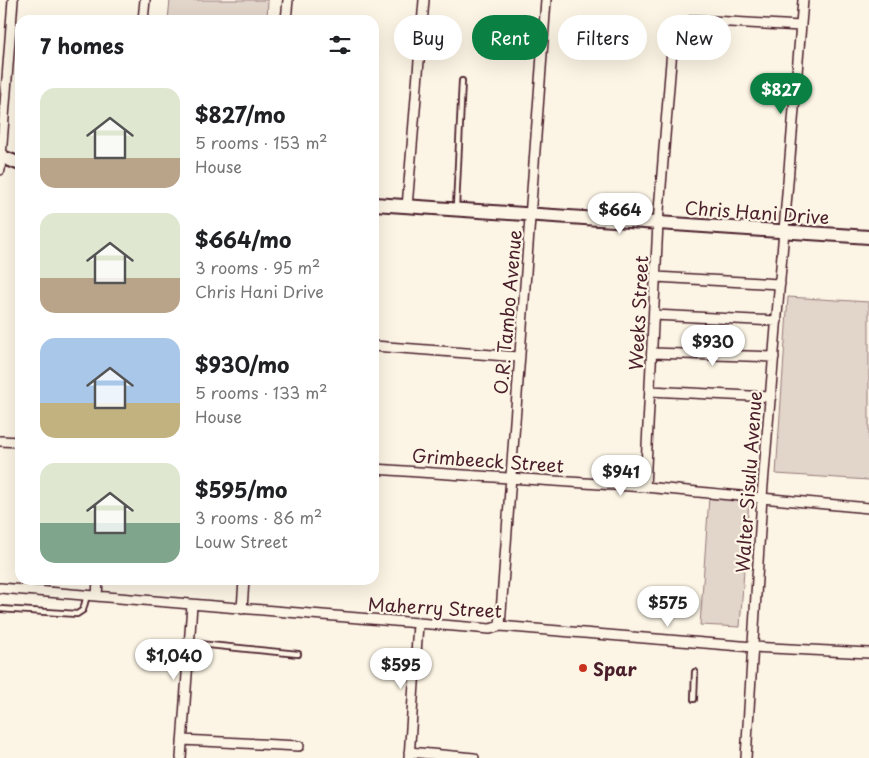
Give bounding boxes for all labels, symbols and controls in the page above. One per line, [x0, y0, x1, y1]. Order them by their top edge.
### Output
chip: Buy [394, 15, 462, 60]
chip: Rent [472, 15, 548, 60]
chip: Filters [558, 15, 647, 60]
chip: New [657, 15, 731, 60]
text: 7 homes [40, 29, 124, 61]
icon: filters [326, 31, 354, 59]
pin: $827 [751, 72, 811, 115]
text: $827 [761, 77, 801, 101]
text: $827/mo [195, 98, 285, 130]
icon: home [80, 108, 140, 168]
text: 5 rooms · 153 m² [195, 130, 328, 154]
text: House [195, 154, 242, 178]
pin: $664 [590, 192, 650, 235]
street label: Chris Hani Drive [684, 193, 830, 231]
text: $664 [599, 197, 641, 221]
text: $664/mo [195, 223, 291, 255]
street label: O.R. Tambo Avenue [486, 228, 528, 395]
icon: home [80, 233, 140, 293]
text: 3 rooms · 95 m² [195, 255, 320, 279]
street label: Weeks Street [622, 255, 654, 371]
text: Chris Hani Drive [195, 279, 324, 303]
pin: $930 [683, 324, 743, 367]
text: $930 [692, 329, 734, 353]
text: $930/mo [195, 348, 289, 380]
icon: home [80, 358, 140, 418]
text: 5 rooms · 133 m² [195, 380, 328, 404]
street label: Walter Sisulu Avenue [728, 390, 768, 574]
text: House [195, 404, 242, 428]
street label: Grimbeeck Street [411, 441, 565, 479]
pin: $941 [591, 454, 651, 497]
text: $941 [602, 459, 640, 483]
text: $595/mo [195, 473, 287, 505]
icon: home [80, 483, 140, 543]
text: 3 rooms · 86 m² [195, 505, 322, 529]
text: Louw Street [195, 529, 288, 553]
pin: $575 [638, 586, 698, 628]
street label: Maherry Street [367, 590, 503, 624]
text: $575 [648, 590, 688, 614]
pin: $1,040 [133, 638, 215, 681]
text: $1,040 [146, 643, 202, 667]
pin: $595 [371, 648, 431, 690]
text: $595 [381, 652, 421, 676]
place label: Spar [593, 655, 638, 682]
marker: Spar [577, 662, 589, 674]

